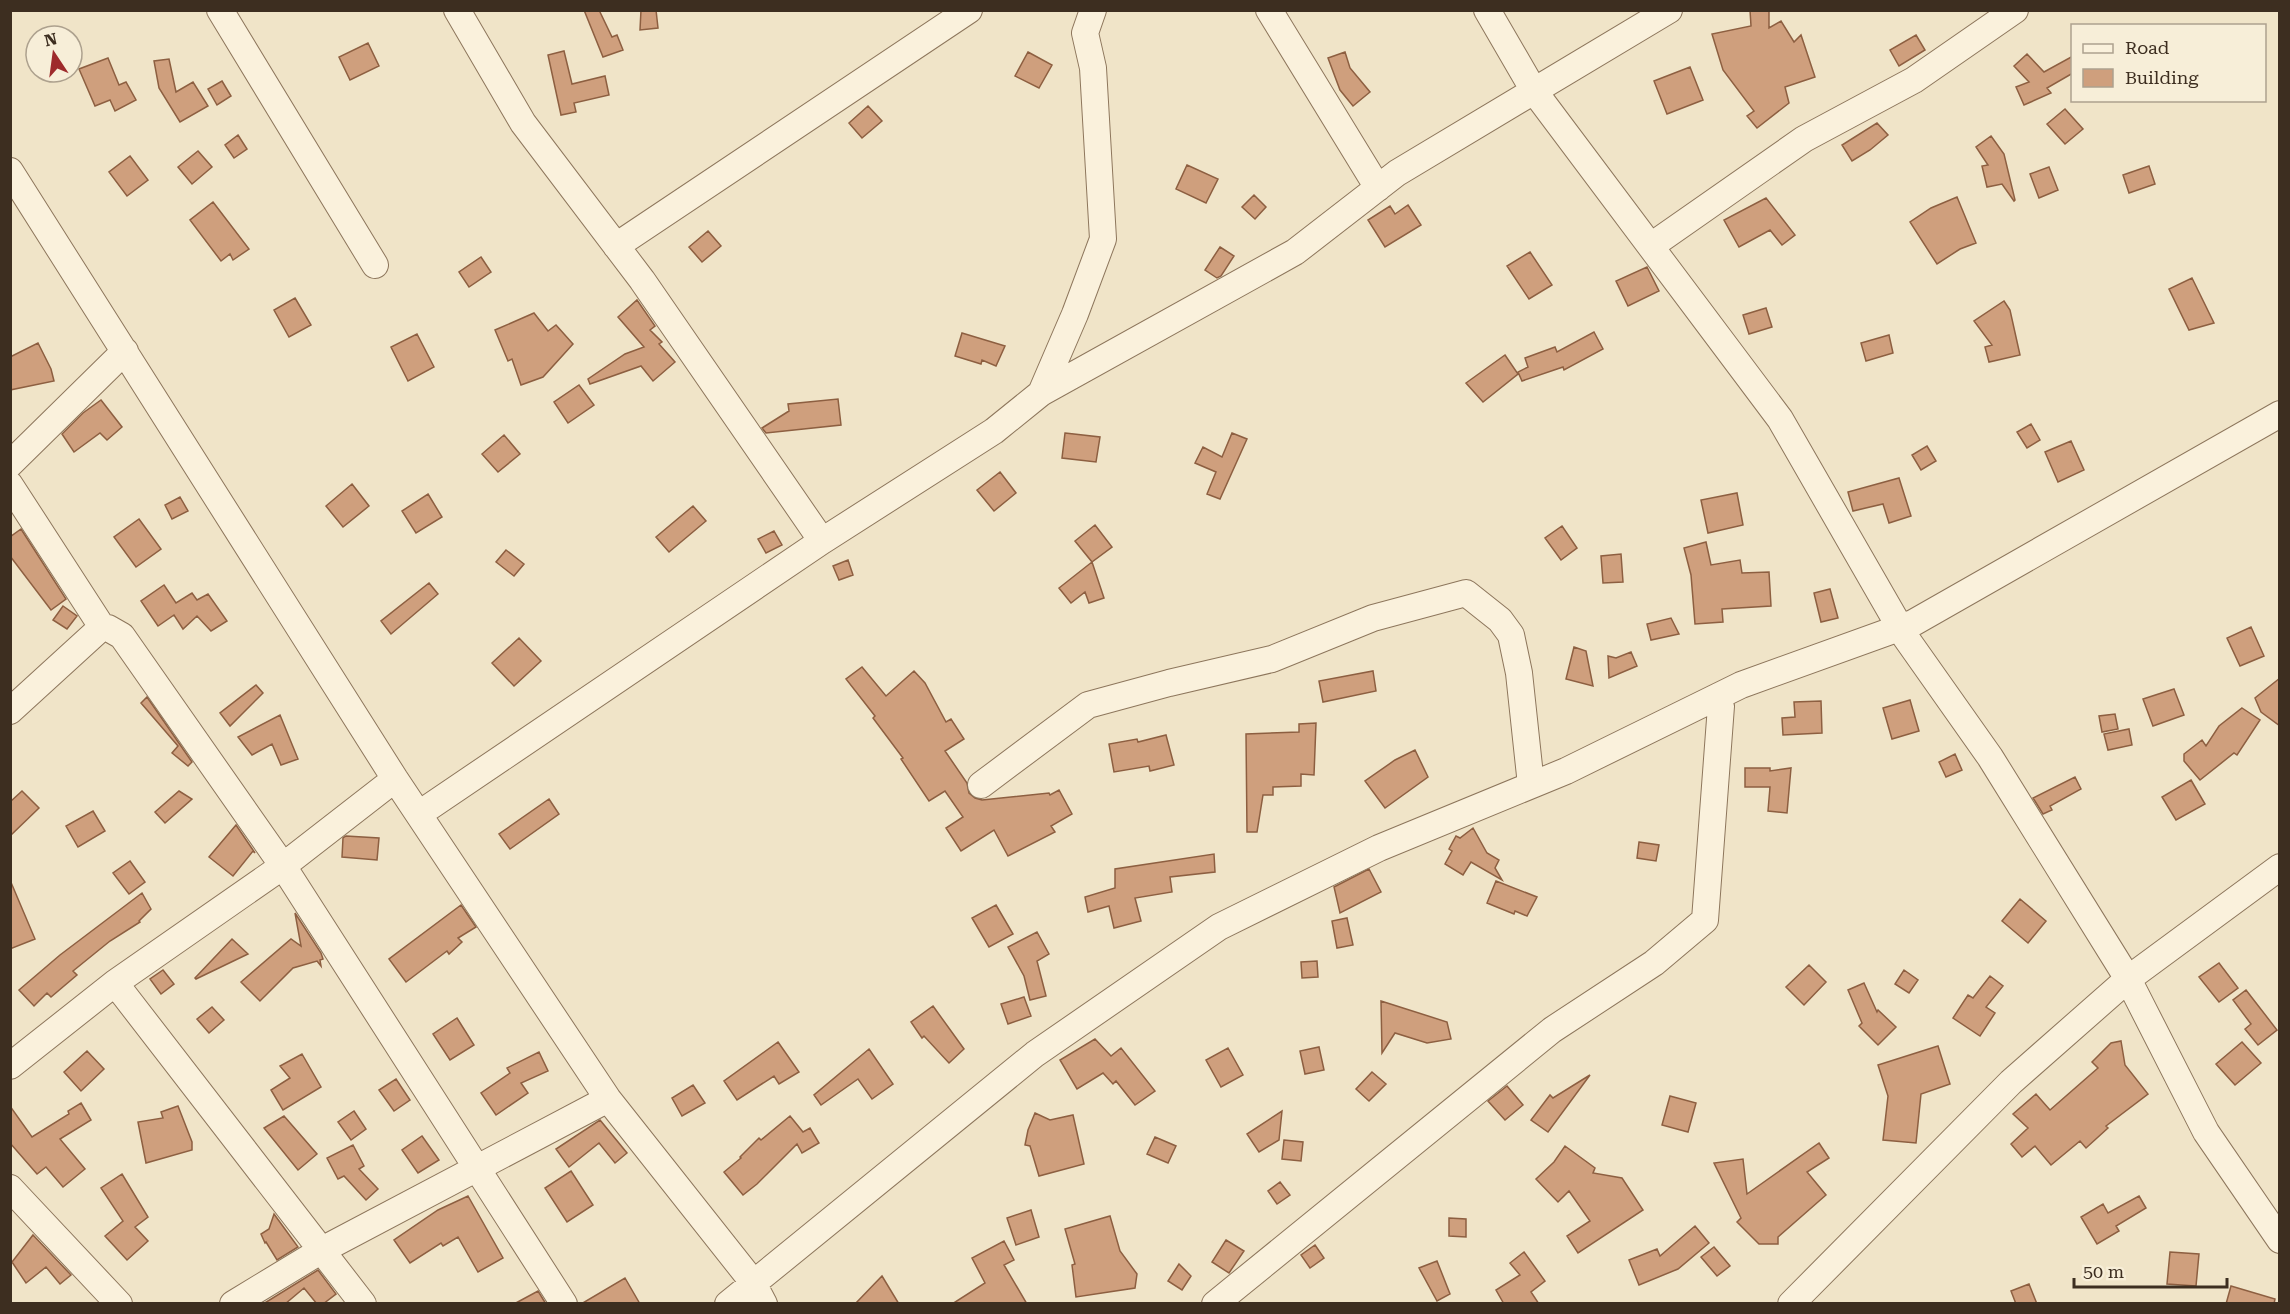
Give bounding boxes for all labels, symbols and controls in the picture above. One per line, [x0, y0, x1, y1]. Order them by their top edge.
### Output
north arrow [24, 24, 84, 84]
legend [2071, 24, 2266, 102]
text: N [43, 29, 59, 51]
text: Road [2125, 37, 2170, 58]
text: Building [2125, 67, 2199, 88]
scale bar [2074, 1251, 2227, 1289]
text: 50 m [2083, 1261, 2124, 1282]

